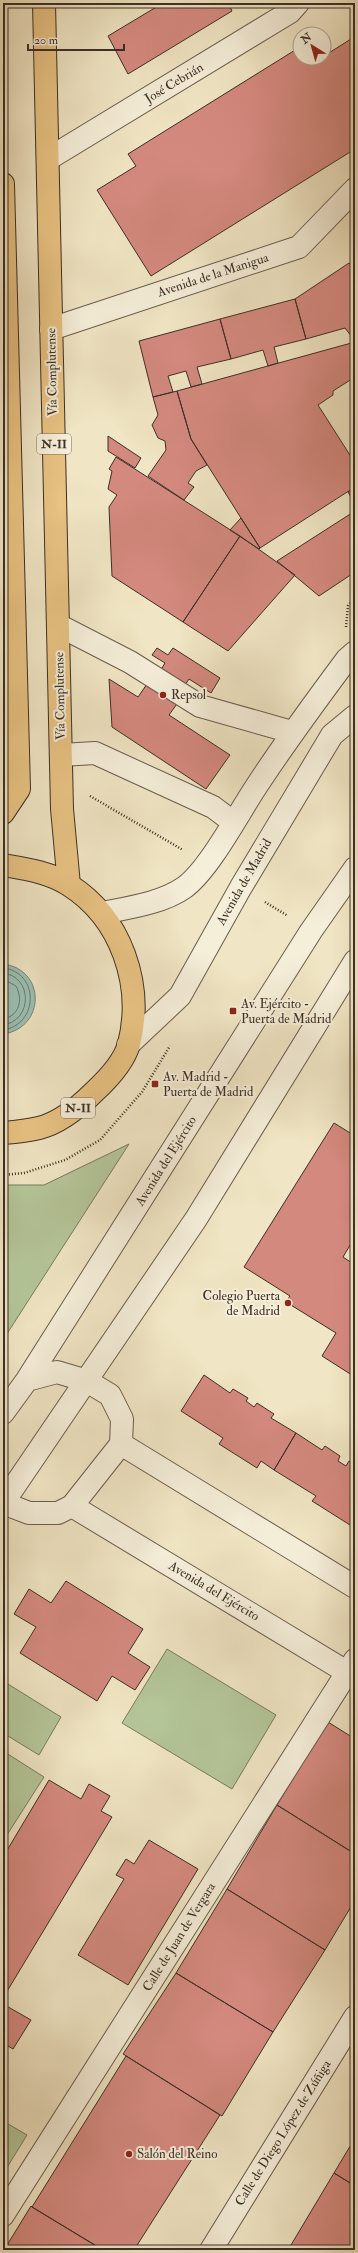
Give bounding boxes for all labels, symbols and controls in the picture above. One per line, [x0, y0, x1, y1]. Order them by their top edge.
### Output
scale bar [28, 26, 124, 52]
north arrow [292, 26, 332, 66]
text: N [298, 30, 315, 47]
text: 20 m [34, 33, 59, 48]
street label: José Cebrián [141, 59, 206, 107]
street label: Avenida de la Manigua [154, 249, 271, 301]
street label: Vía Complutense [43, 327, 62, 416]
road number: N-II [37, 434, 71, 454]
street label: Vía Complutense [51, 651, 70, 740]
place label: Repsol [171, 687, 207, 704]
marker: Repsol [158, 690, 168, 700]
street label: Avenida de Madrid [212, 836, 275, 929]
place label: Av. Ejército - Puerta de Madrid [240, 996, 332, 1027]
marker: Av. Ejército - Puerta de Madrid [228, 1006, 238, 1016]
place label: Av. Madrid - Puerta de Madrid [162, 1069, 254, 1100]
marker: Av. Madrid - Puerta de Madrid [150, 1079, 160, 1089]
road number: N-II [61, 1098, 95, 1118]
street label: Avenida del Ejército [131, 1113, 200, 1210]
place label: Colegio Puerta de Madrid [203, 1288, 281, 1319]
marker: Colegio Puerta de Madrid [283, 1298, 293, 1308]
street label: Avenida del Ejército [165, 1557, 262, 1624]
street label: Calle de Juan de Vergara [139, 1879, 219, 1994]
street label: Calle de Diego López de Zúñiga [232, 2057, 336, 2209]
place label: Salón del Reino [137, 2146, 217, 2162]
marker: Salón del Reino [124, 2149, 134, 2159]

